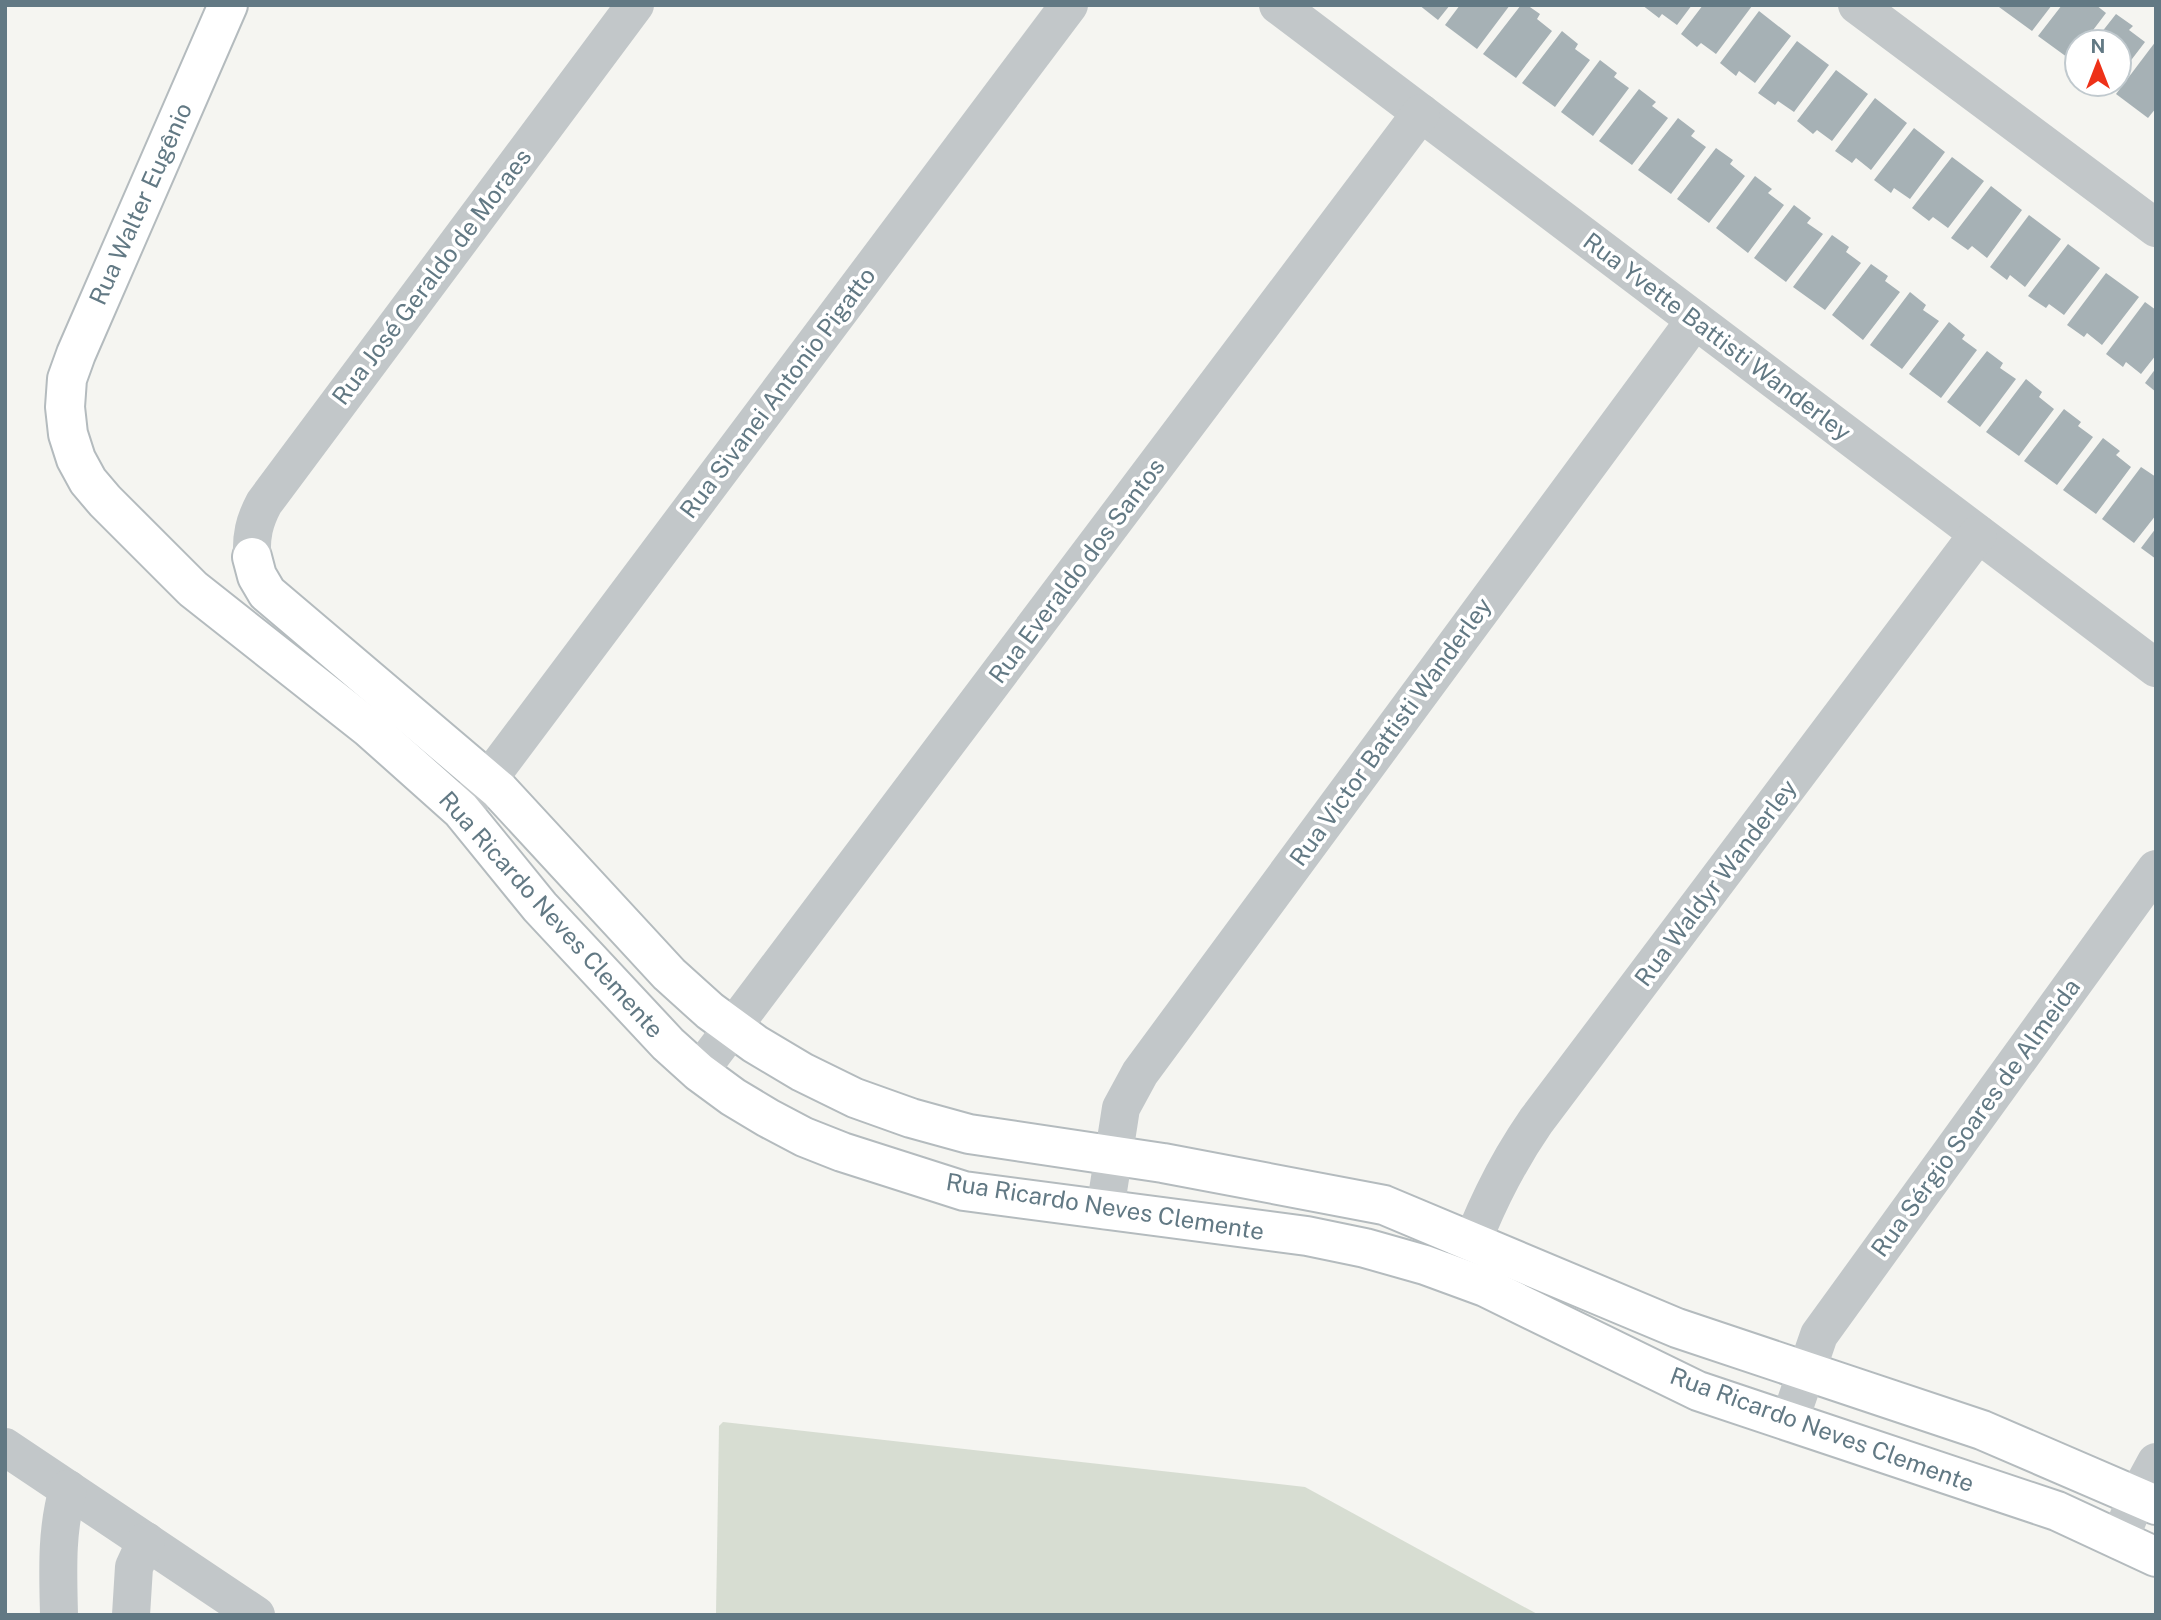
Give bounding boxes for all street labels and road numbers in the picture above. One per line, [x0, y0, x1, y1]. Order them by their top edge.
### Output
street label: Rua Walter Eugênio [83, 98, 197, 309]
street label: Rua José Geraldo de Moraes [326, 143, 536, 410]
street label: Rua Yvette Battisti Wanderley [1578, 226, 1857, 446]
street label: Rua Sivanei Antonio Pigatto [674, 262, 881, 523]
street label: Rua Everaldo dos Santos [983, 452, 1170, 688]
street label: Rua Victor Battisti Wanderley [1283, 592, 1497, 871]
street label: Rua Waldyr Wanderley [1628, 773, 1802, 991]
street label: Rua Ricardo Neves Clemente [434, 785, 670, 1043]
street label: Rua Sérgio Soares de Almeida [1865, 973, 2085, 1262]
street label: Rua Ricardo Neves Clemente [944, 1167, 1266, 1245]
street label: Rua Ricardo Neves Clemente [1666, 1361, 1978, 1497]

